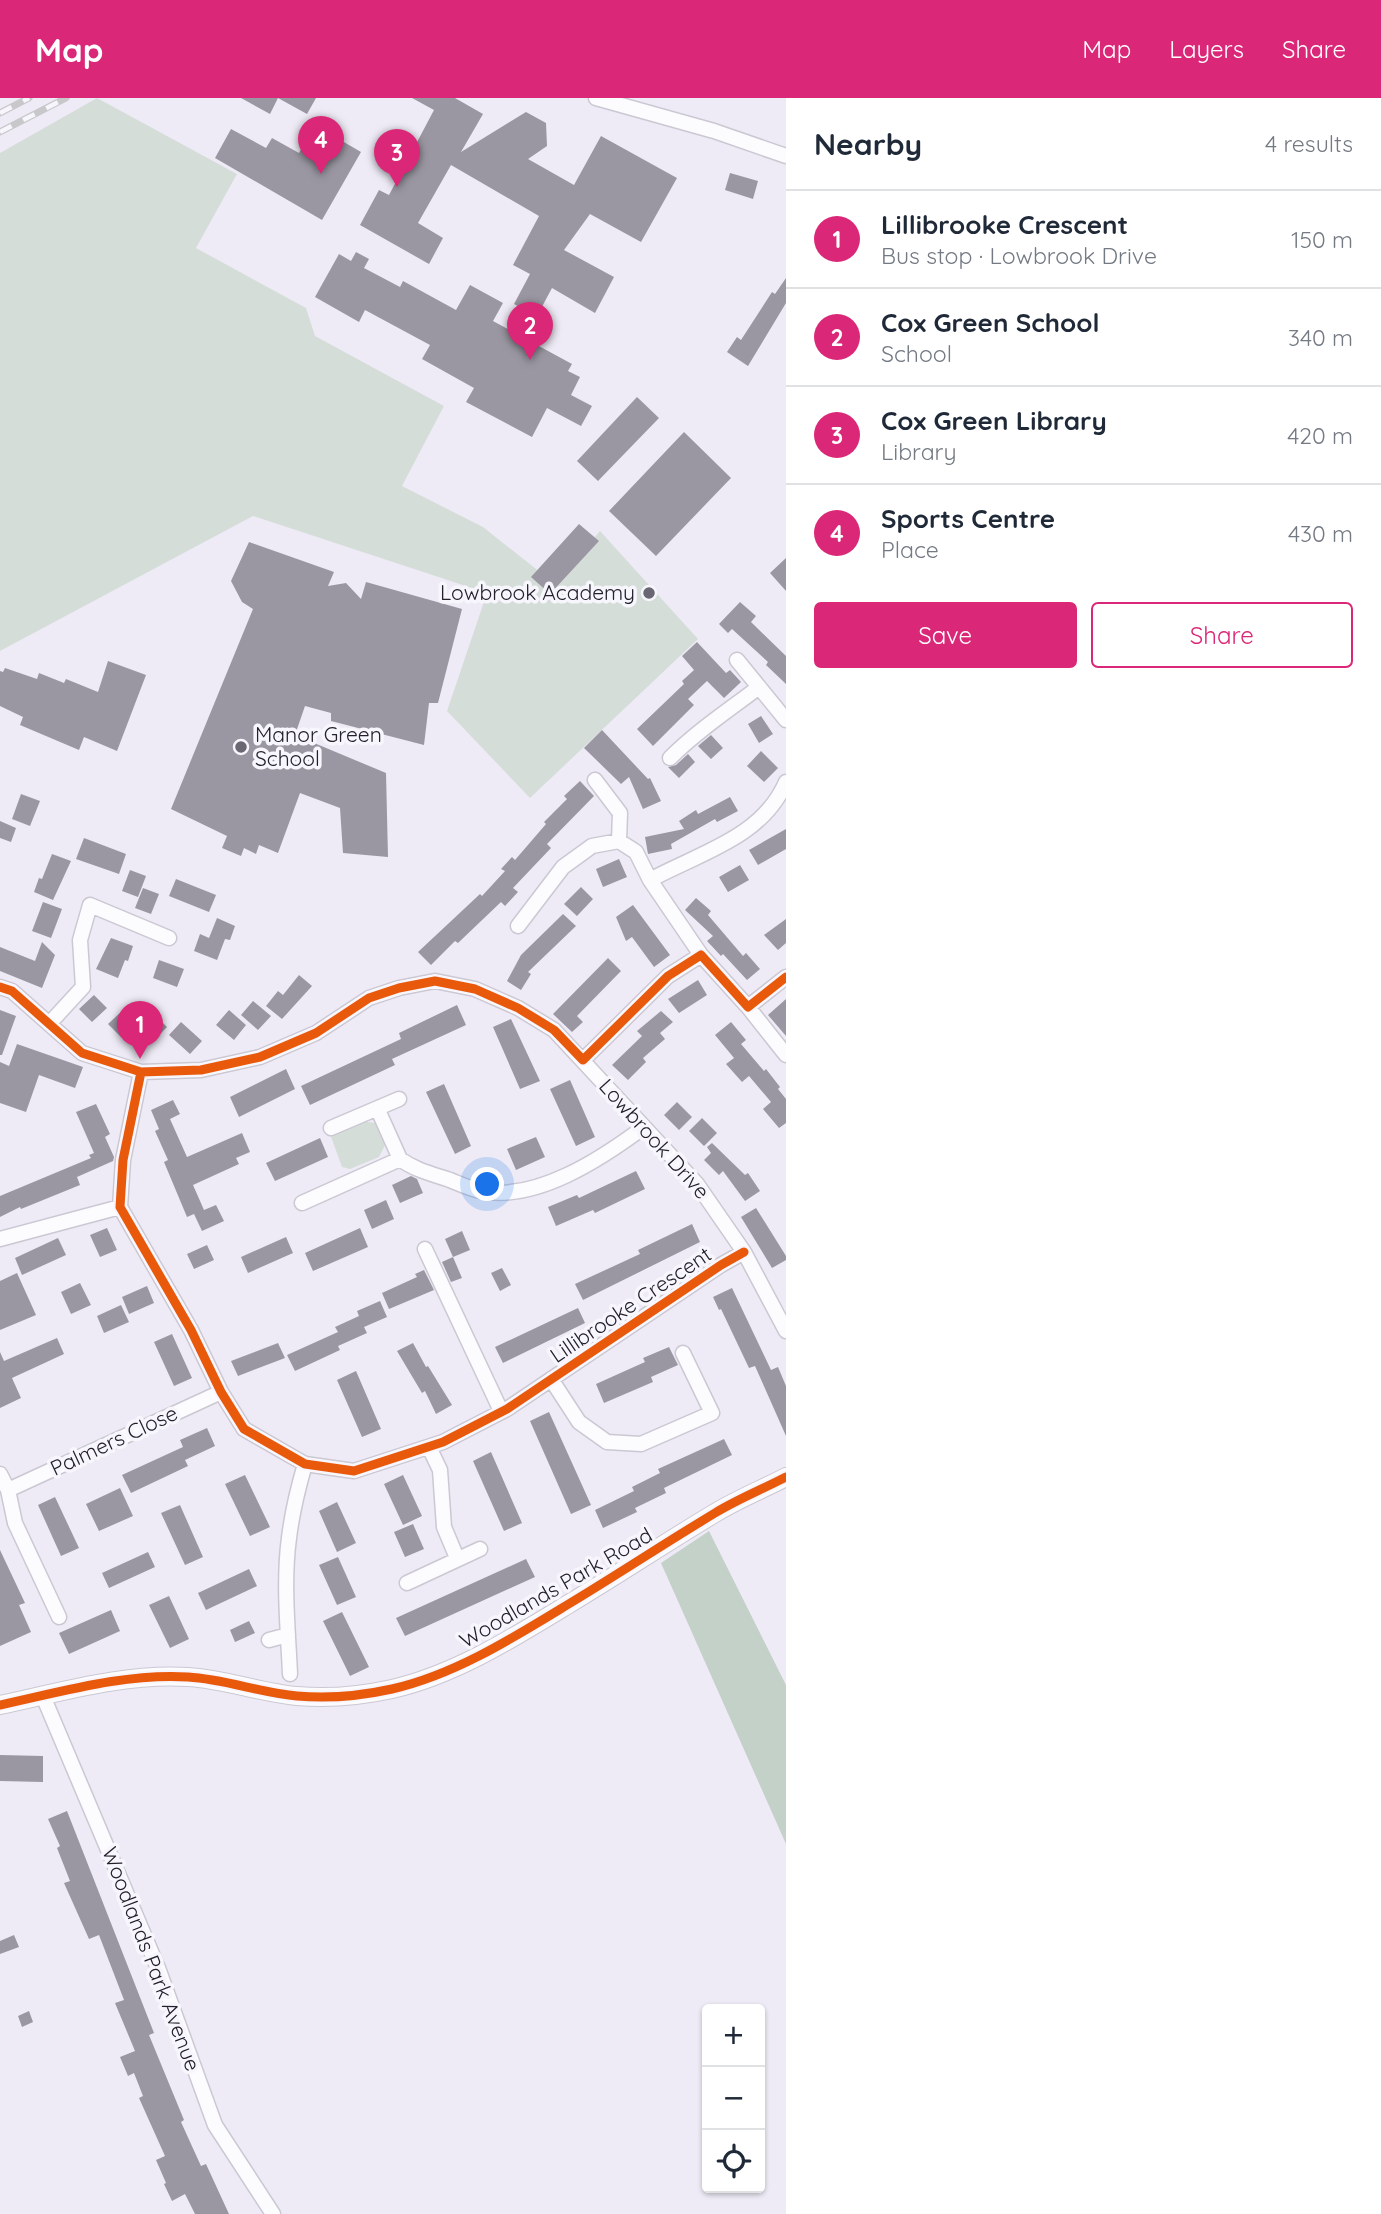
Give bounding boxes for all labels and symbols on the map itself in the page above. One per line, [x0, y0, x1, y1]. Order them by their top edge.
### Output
pin: 4 [298, 116, 344, 174]
pin: 3 [374, 129, 420, 187]
pin: 2 [507, 302, 553, 360]
place label: Lowbrook Academy [440, 579, 635, 605]
marker: Lowbrook Academy [641, 585, 657, 601]
place label: Manor Green School [255, 721, 382, 771]
marker: Manor Green School [233, 739, 249, 755]
pin: 1 [117, 1001, 163, 1059]
street label: Lowbrook Drive [594, 1073, 716, 1204]
your location [470, 1167, 504, 1201]
street label: Lillibrooke Crescent [545, 1241, 716, 1368]
street label: Palmers Close [46, 1399, 181, 1481]
street label: Woodlands Park Road [454, 1521, 657, 1653]
street label: Woodlands Park Avenue [97, 1843, 207, 2074]

